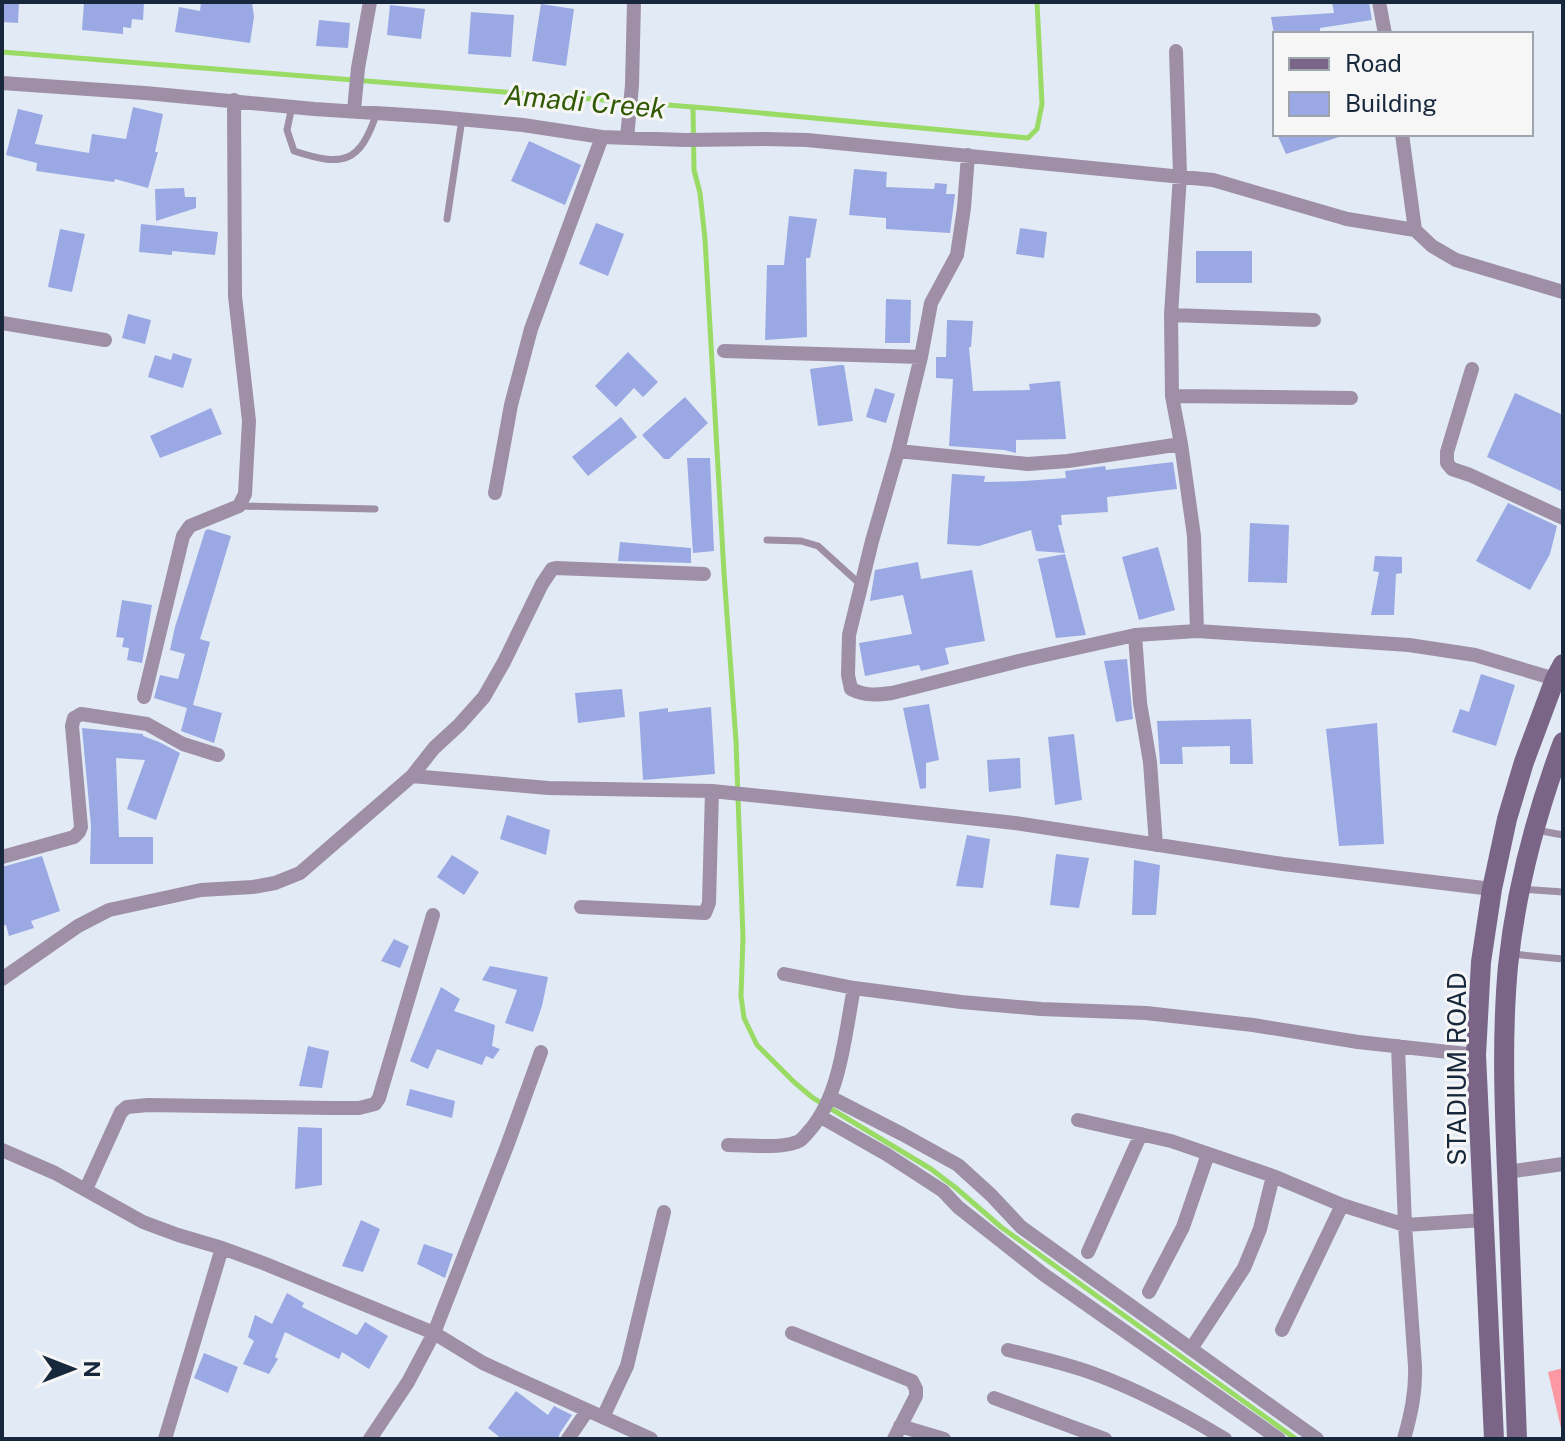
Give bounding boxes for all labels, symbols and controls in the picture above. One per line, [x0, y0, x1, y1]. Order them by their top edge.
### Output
legend [1273, 32, 1533, 136]
text: Road [1345, 49, 1402, 77]
water label: Amadi Creek [503, 78, 667, 124]
text: Building [1345, 89, 1437, 117]
street label: STADIUM ROAD [1441, 972, 1472, 1166]
north arrow [32, 1329, 112, 1409]
text: N [79, 1360, 105, 1378]

